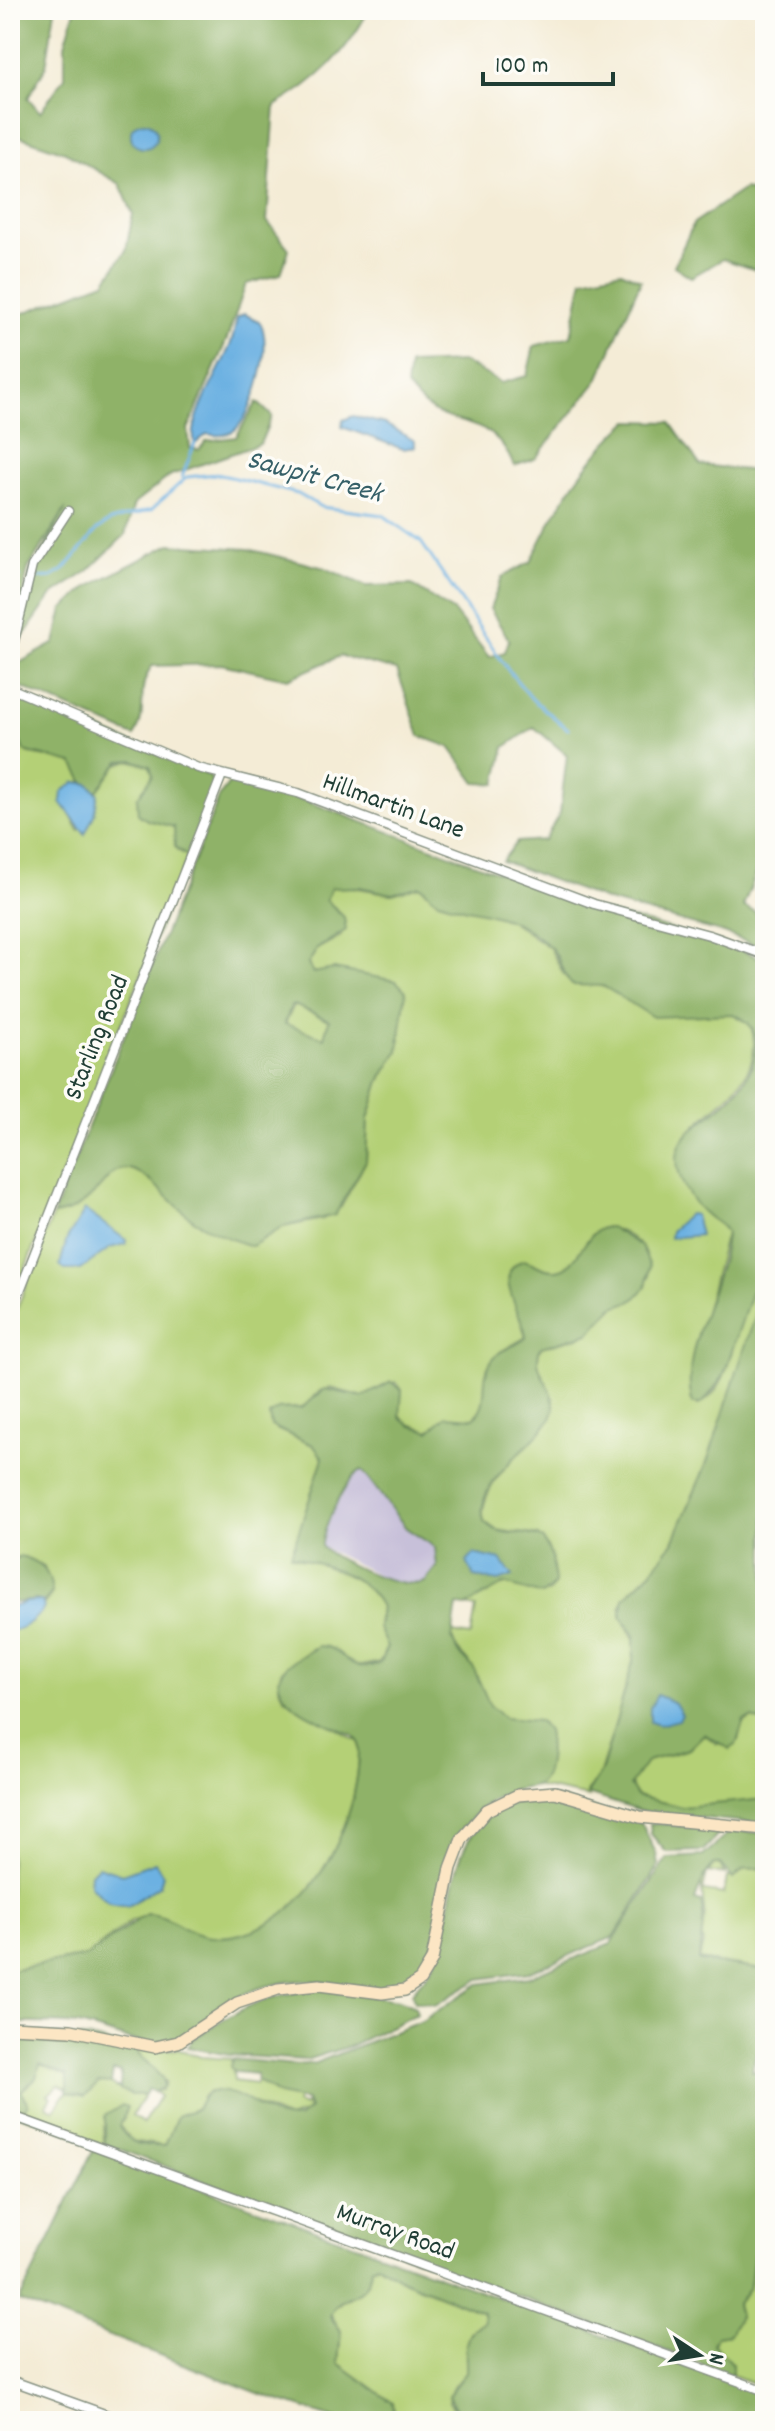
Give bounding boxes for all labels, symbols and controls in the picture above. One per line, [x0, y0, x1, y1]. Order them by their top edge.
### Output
scale bar [483, 36, 613, 86]
text: 100 m [495, 50, 548, 84]
water label: Sawpit Creek [242, 442, 389, 517]
street label: Hillmartin Lane [317, 764, 469, 850]
street label: Starling Road [56, 970, 140, 1106]
street label: Murray Road [331, 2195, 459, 2271]
north arrow [659, 2315, 739, 2395]
text: N [699, 2350, 731, 2367]

